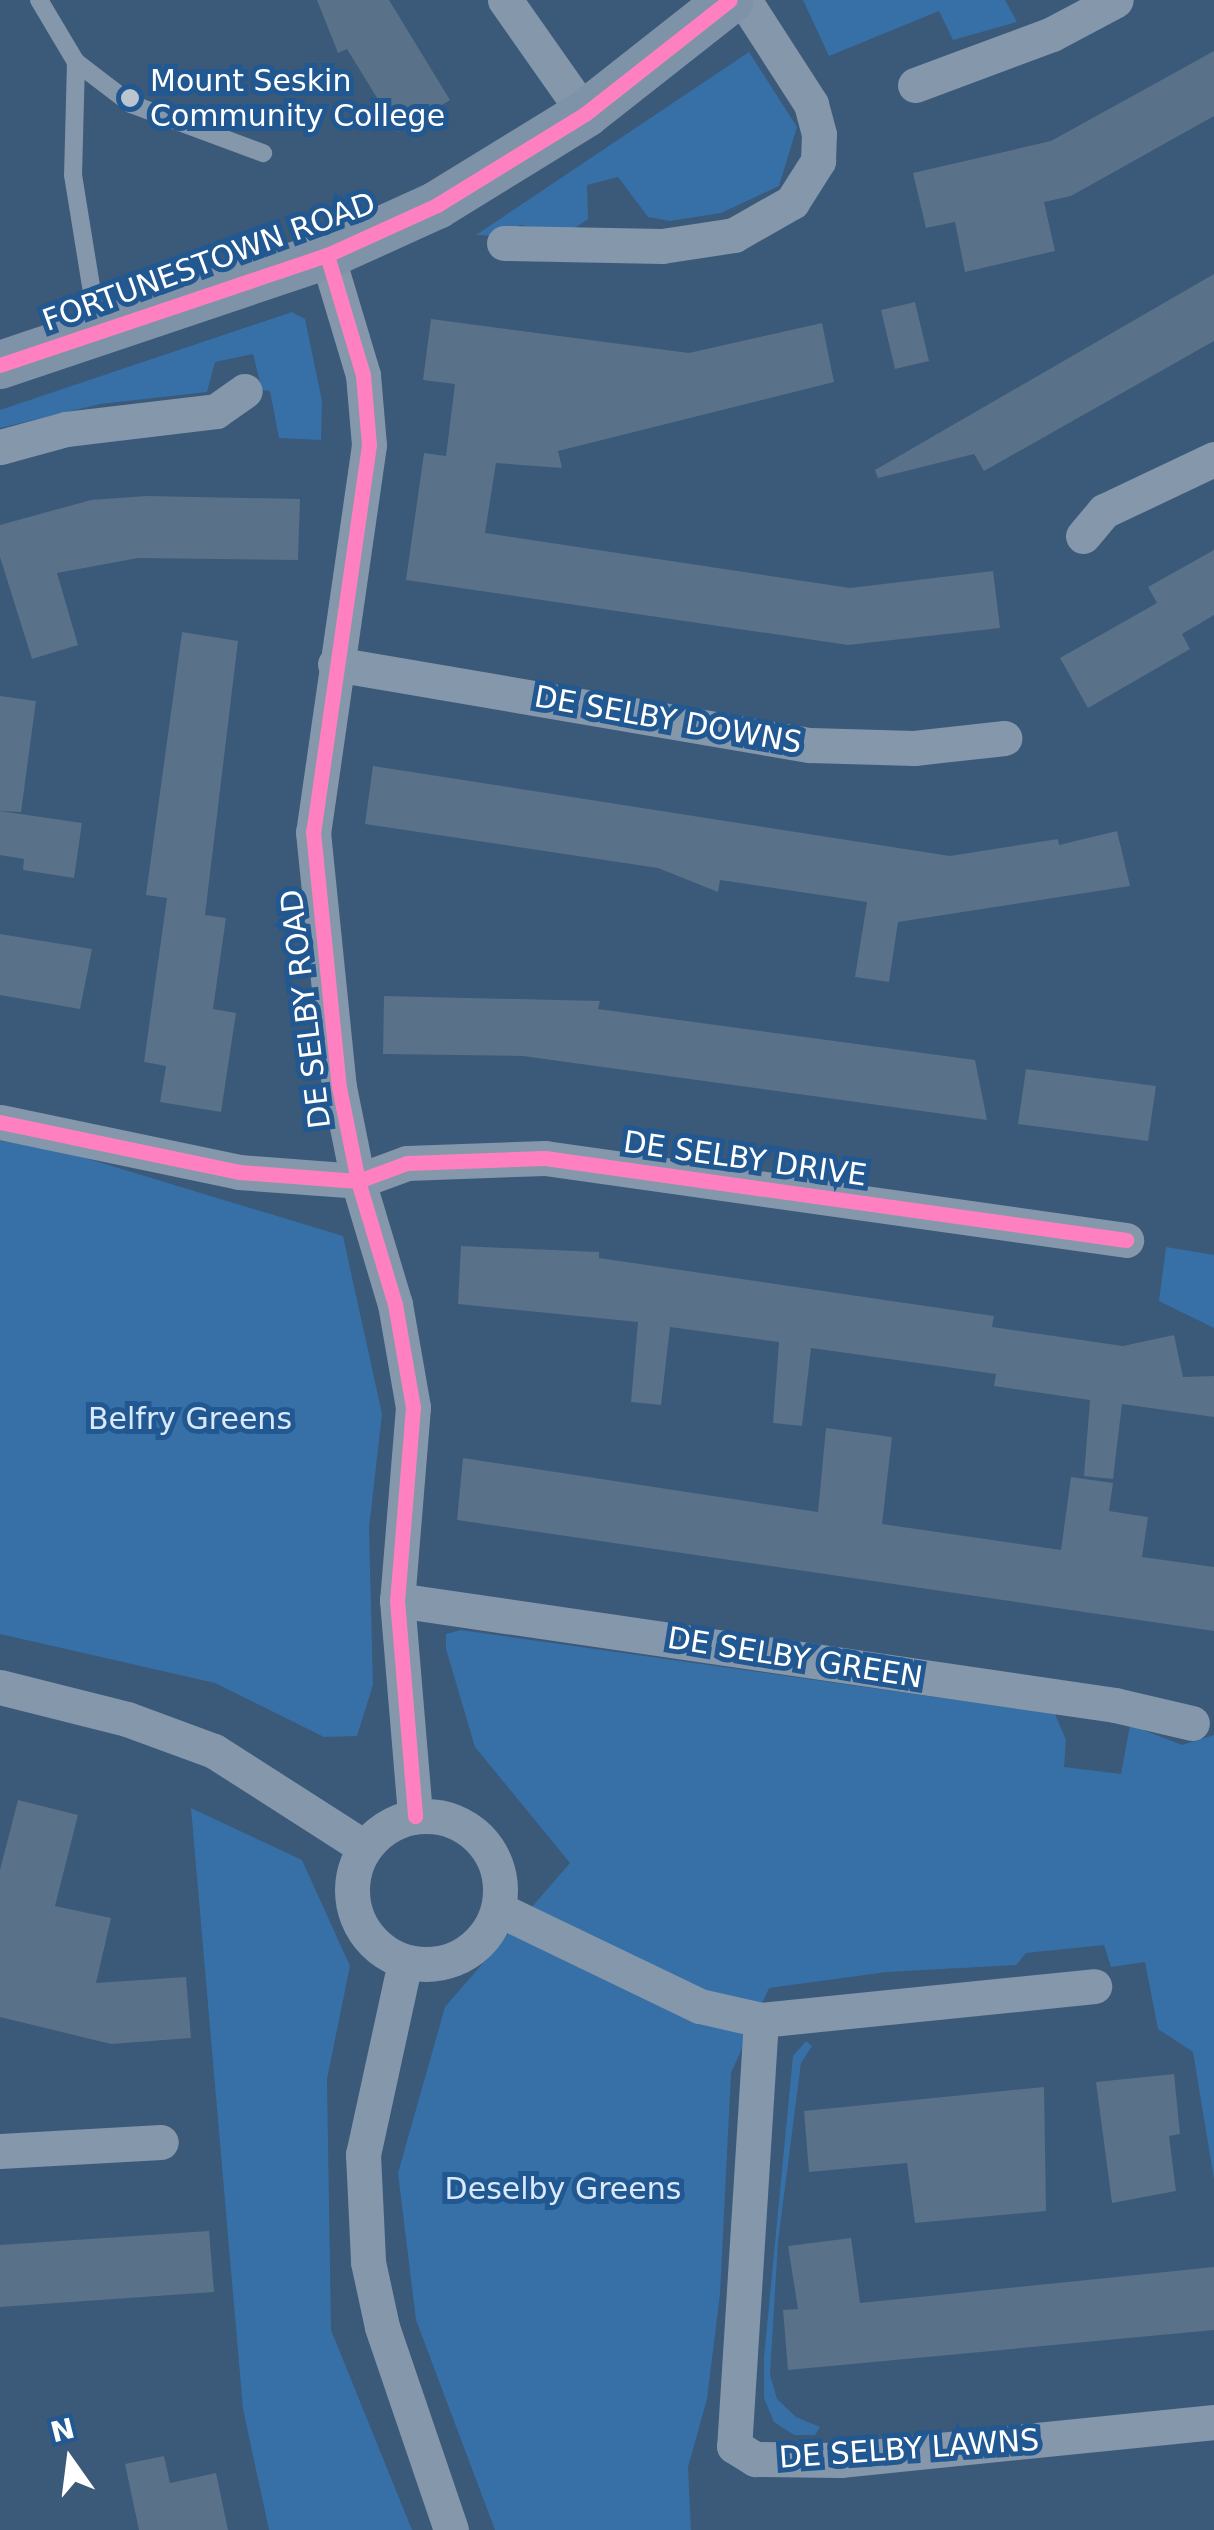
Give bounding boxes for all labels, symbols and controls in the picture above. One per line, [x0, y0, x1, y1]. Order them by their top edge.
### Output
place label: Mount Seskin Community College [150, 63, 445, 134]
marker: Mount Seskin Community College [119, 87, 141, 109]
street label: FORTUNESTOWN ROAD [38, 185, 380, 339]
street label: DE SELBY DOWNS [531, 679, 805, 761]
street label: DE SELBY ROAD [273, 887, 339, 1131]
street label: DE SELBY DRIVE [621, 1124, 869, 1194]
park label: Belfry Greens [88, 1401, 292, 1437]
street label: DE SELBY GREEN [665, 1620, 925, 1696]
park label: Deselby Greens [445, 2171, 681, 2207]
north arrow [20, 2410, 120, 2510]
text: N [47, 2412, 78, 2449]
street label: DE SELBY LAWNS [778, 2422, 1040, 2476]

